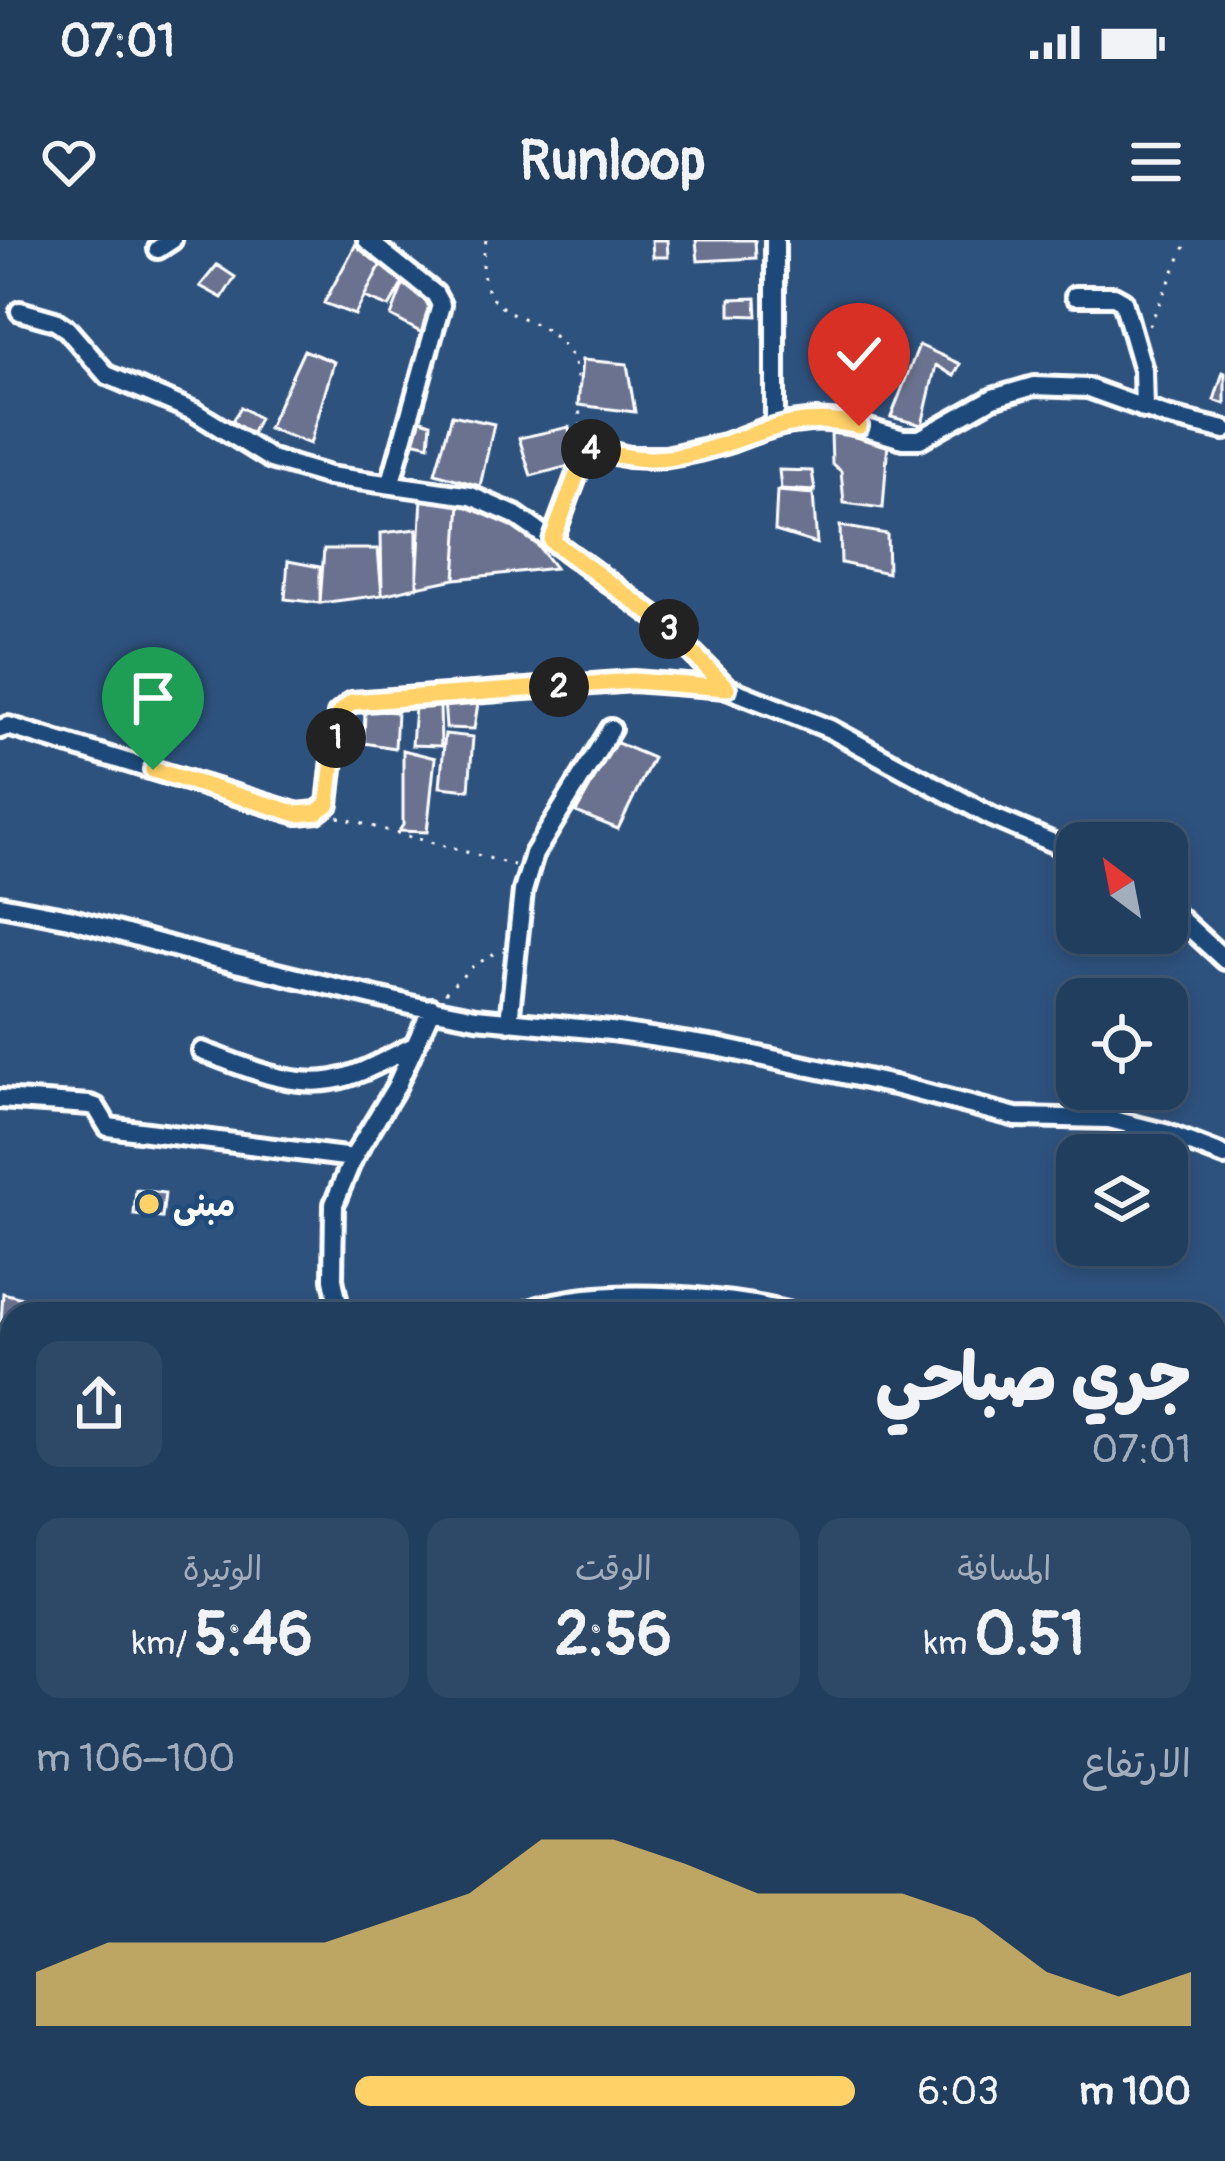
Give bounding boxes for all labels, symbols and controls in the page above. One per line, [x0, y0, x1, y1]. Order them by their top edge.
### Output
text: 07:01 [60, 14, 175, 70]
text: Runloop [520, 128, 705, 196]
icon: heart [36, 129, 102, 195]
icon: menu [1123, 129, 1189, 195]
pin [808, 303, 910, 426]
icon: check [826, 321, 892, 387]
pin: 4 [561, 419, 621, 479]
text: 4 [581, 428, 601, 469]
pin: 3 [639, 599, 699, 659]
text: 3 [660, 608, 678, 649]
pin [102, 647, 204, 770]
pin: 2 [529, 657, 589, 717]
icon: arrive [120, 665, 186, 731]
text: 2 [550, 666, 568, 707]
pin: 1 [306, 708, 366, 768]
text: 1 [330, 717, 342, 758]
north arrow [1056, 822, 1188, 954]
map controls [1056, 822, 1188, 1266]
button: locate [1056, 978, 1188, 1110]
button: layers [1056, 1134, 1188, 1266]
place label: مبنى [173, 1185, 235, 1226]
marker: مبنى [136, 1191, 162, 1217]
text: جري صباحي [876, 1338, 1191, 1421]
button: share [36, 1341, 162, 1467]
text: 07:01 [1091, 1425, 1191, 1474]
text: الوتيرة [183, 1549, 262, 1590]
text: الوقت [575, 1549, 652, 1590]
text: المسافة [958, 1549, 1051, 1590]
text: 5:46 [194, 1598, 313, 1673]
text: 2:56 [555, 1598, 672, 1673]
text: 0.51 [975, 1598, 1085, 1673]
text: /km [132, 1623, 194, 1664]
text: km [924, 1623, 975, 1664]
text: 100–106 m [36, 1734, 235, 1783]
text: الارتفاع [1082, 1740, 1191, 1789]
text: 6:03 [917, 2067, 999, 2116]
text: 100 m [1079, 2067, 1191, 2116]

